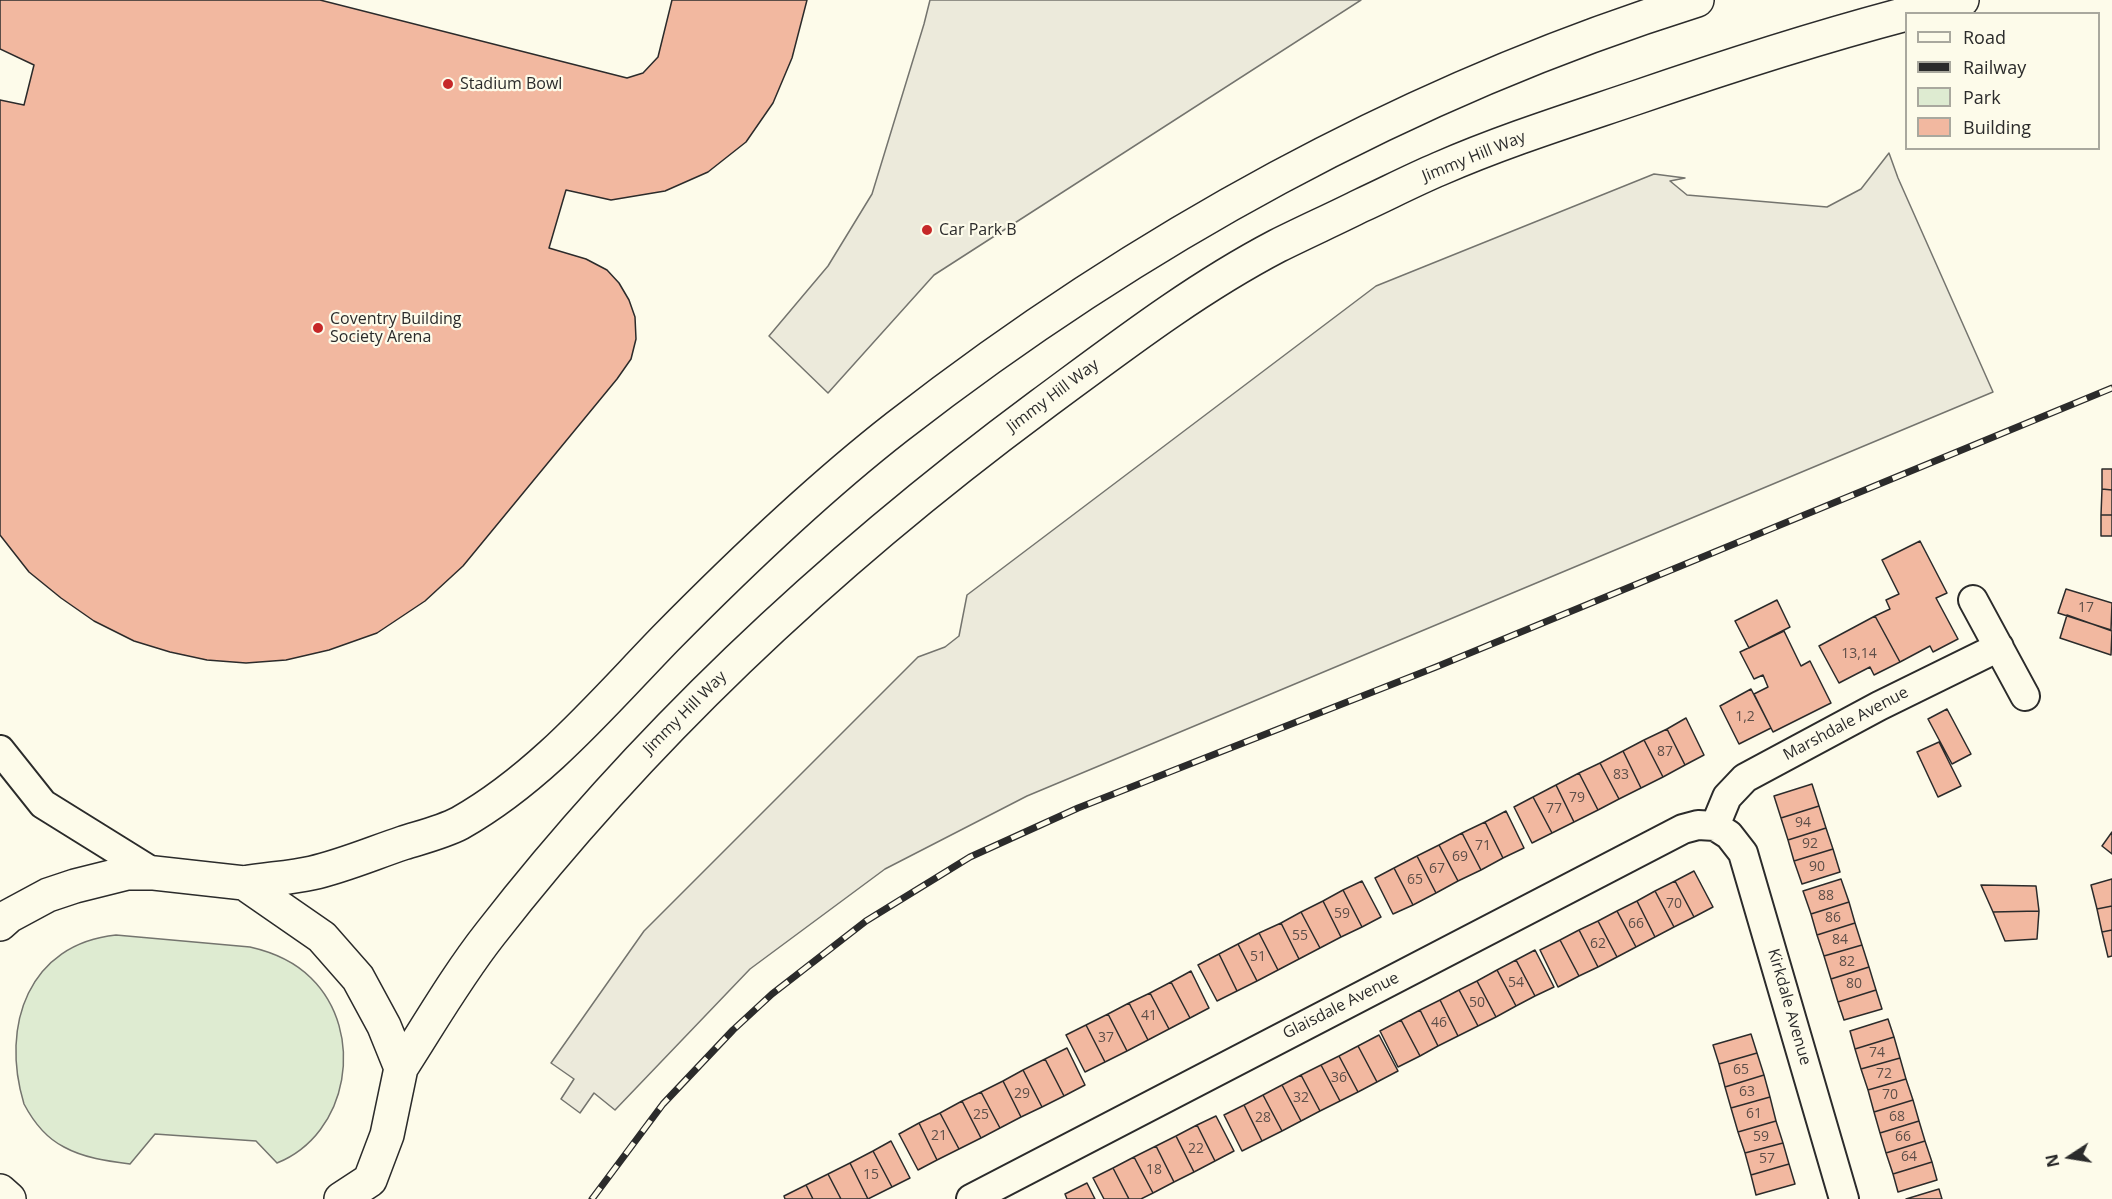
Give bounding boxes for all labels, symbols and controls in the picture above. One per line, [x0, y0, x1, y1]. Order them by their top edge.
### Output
legend [1905, 12, 2100, 150]
text: Road [1963, 25, 2006, 49]
text: Railway [1963, 55, 2026, 79]
place label: Stadium Bowl [460, 74, 562, 94]
marker: Stadium Bowl [441, 77, 455, 91]
text: Park [1963, 85, 2001, 109]
text: Building [1963, 115, 2031, 139]
street label: Jimmy Hill Way [1419, 128, 1529, 186]
place label: Car Park B [939, 220, 1017, 240]
marker: Car Park B [920, 223, 934, 237]
place label: Coventry Building Society Arena [330, 309, 461, 347]
marker: Coventry Building Society Arena [311, 321, 325, 335]
street label: Jimmy Hill Way [1003, 355, 1103, 437]
house number: 17 [2078, 600, 2094, 616]
house number: 13,14 [1841, 646, 1877, 662]
street label: Jimmy Hill Way [639, 667, 731, 759]
street label: Marshdale Avenue [1780, 683, 1912, 765]
house number: 1,2 [1735, 709, 1755, 725]
house number: 87 [1657, 744, 1673, 760]
house number: 83 [1613, 767, 1629, 783]
house number: 79 [1569, 790, 1585, 806]
house number: 77 [1546, 801, 1562, 817]
house number: 94 [1795, 815, 1811, 831]
house number: 92 [1802, 836, 1818, 852]
house number: 71 [1475, 838, 1491, 854]
house number: 69 [1452, 849, 1468, 865]
house number: 90 [1809, 859, 1825, 875]
house number: 67 [1429, 861, 1445, 877]
house number: 65 [1407, 872, 1423, 888]
house number: 88 [1818, 888, 1834, 904]
house number: 70 [1666, 896, 1682, 912]
house number: 59 [1334, 906, 1350, 922]
house number: 86 [1825, 910, 1841, 926]
house number: 66 [1628, 916, 1644, 932]
house number: 55 [1292, 928, 1308, 944]
house number: 84 [1832, 932, 1848, 948]
house number: 62 [1590, 936, 1606, 952]
street label: Kirkdale Avenue [1763, 947, 1815, 1067]
house number: 51 [1250, 949, 1266, 965]
house number: 82 [1839, 954, 1855, 970]
street label: Glaisdale Avenue [1280, 968, 1402, 1044]
house number: 54 [1508, 975, 1524, 991]
house number: 80 [1846, 976, 1862, 992]
house number: 50 [1469, 995, 1485, 1011]
house number: 41 [1141, 1008, 1157, 1024]
house number: 46 [1431, 1015, 1447, 1031]
house number: 37 [1098, 1030, 1114, 1046]
house number: 74 [1869, 1045, 1885, 1061]
house number: 65 [1733, 1062, 1749, 1078]
house number: 72 [1876, 1066, 1892, 1082]
house number: 36 [1331, 1070, 1347, 1086]
house number: 63 [1739, 1084, 1755, 1100]
house number: 29 [1014, 1086, 1030, 1102]
house number: 70 [1882, 1087, 1898, 1103]
house number: 32 [1293, 1090, 1309, 1106]
house number: 61 [1746, 1106, 1762, 1122]
house number: 25 [973, 1107, 989, 1123]
house number: 68 [1889, 1109, 1905, 1125]
house number: 28 [1255, 1110, 1271, 1126]
north arrow [2040, 1127, 2100, 1187]
house number: 21 [931, 1128, 947, 1144]
house number: 59 [1753, 1129, 1769, 1145]
house number: 66 [1895, 1129, 1911, 1145]
house number: 22 [1188, 1141, 1204, 1157]
house number: 64 [1901, 1149, 1917, 1165]
house number: 57 [1759, 1151, 1775, 1167]
text: N [2040, 1152, 2065, 1169]
house number: 18 [1146, 1162, 1162, 1178]
house number: 15 [863, 1167, 879, 1183]

